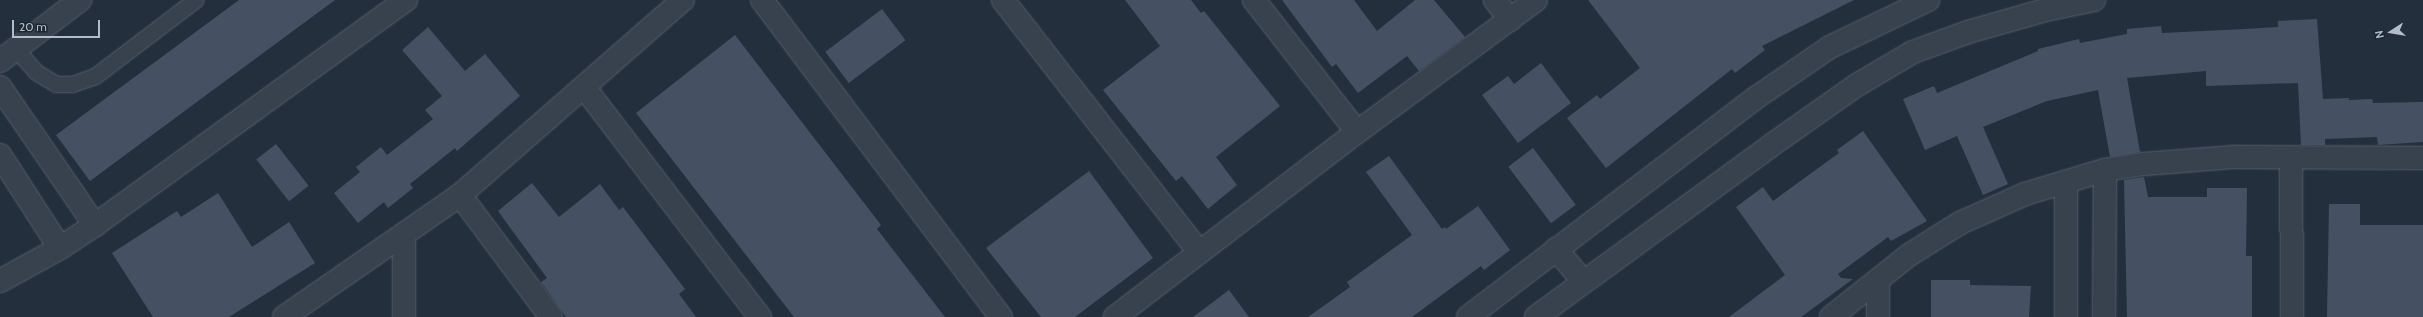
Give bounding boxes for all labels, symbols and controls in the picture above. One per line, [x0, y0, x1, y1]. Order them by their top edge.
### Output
scale bar [14, 12, 102, 38]
north arrow [2371, 12, 2411, 52]
text: 20 m [19, 19, 47, 34]
text: N [2372, 29, 2387, 40]

